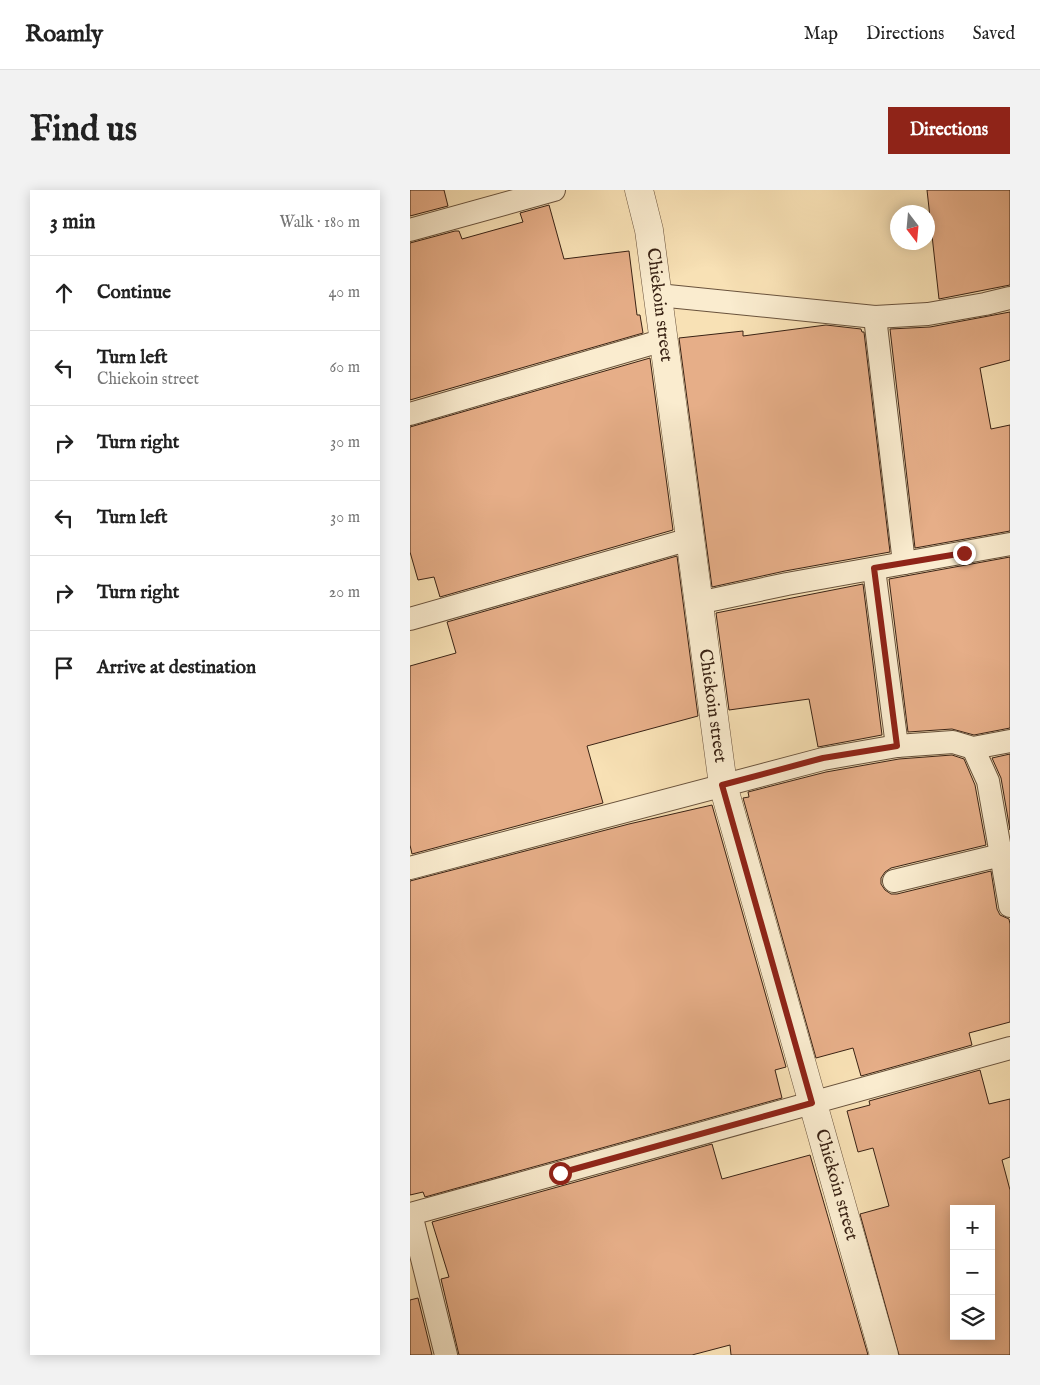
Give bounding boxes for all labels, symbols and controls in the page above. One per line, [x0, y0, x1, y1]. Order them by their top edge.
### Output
text: Roamly [25, 19, 103, 50]
text: Map [804, 23, 838, 46]
text: Directions [866, 23, 944, 46]
text: Saved [972, 23, 1015, 46]
button: Directions [888, 107, 1010, 154]
text: Find us [30, 108, 137, 153]
north arrow [890, 205, 935, 250]
text: 3 min [50, 209, 95, 236]
text: Walk · 180 m [279, 213, 360, 233]
street label: Chiekoin street [641, 247, 677, 363]
icon: ahead [50, 279, 78, 307]
text: Continue [97, 281, 171, 305]
text: 40 m [328, 283, 360, 303]
text: Turn left [97, 346, 168, 370]
icon: left [50, 354, 78, 382]
text: 60 m [330, 358, 360, 378]
text: Chiekoin street [97, 370, 199, 390]
icon: right [50, 429, 78, 457]
text: Turn right [97, 431, 179, 455]
text: 30 m [330, 433, 360, 453]
icon: left [50, 504, 78, 532]
text: Turn left [97, 506, 168, 530]
text: 30 m [330, 508, 360, 528]
route end [953, 542, 976, 565]
icon: right [50, 579, 78, 607]
text: Turn right [97, 581, 179, 605]
text: 20 m [329, 583, 360, 603]
street label: Chiekoin street [693, 648, 731, 764]
icon: arrive [50, 654, 78, 682]
text: Arrive at destination [97, 656, 256, 680]
street label: Chiekoin street [809, 1127, 863, 1243]
route start [549, 1162, 572, 1185]
map controls [950, 1205, 995, 1340]
button: + [950, 1205, 995, 1250]
button: − [950, 1250, 995, 1295]
button: layers [950, 1295, 995, 1340]

